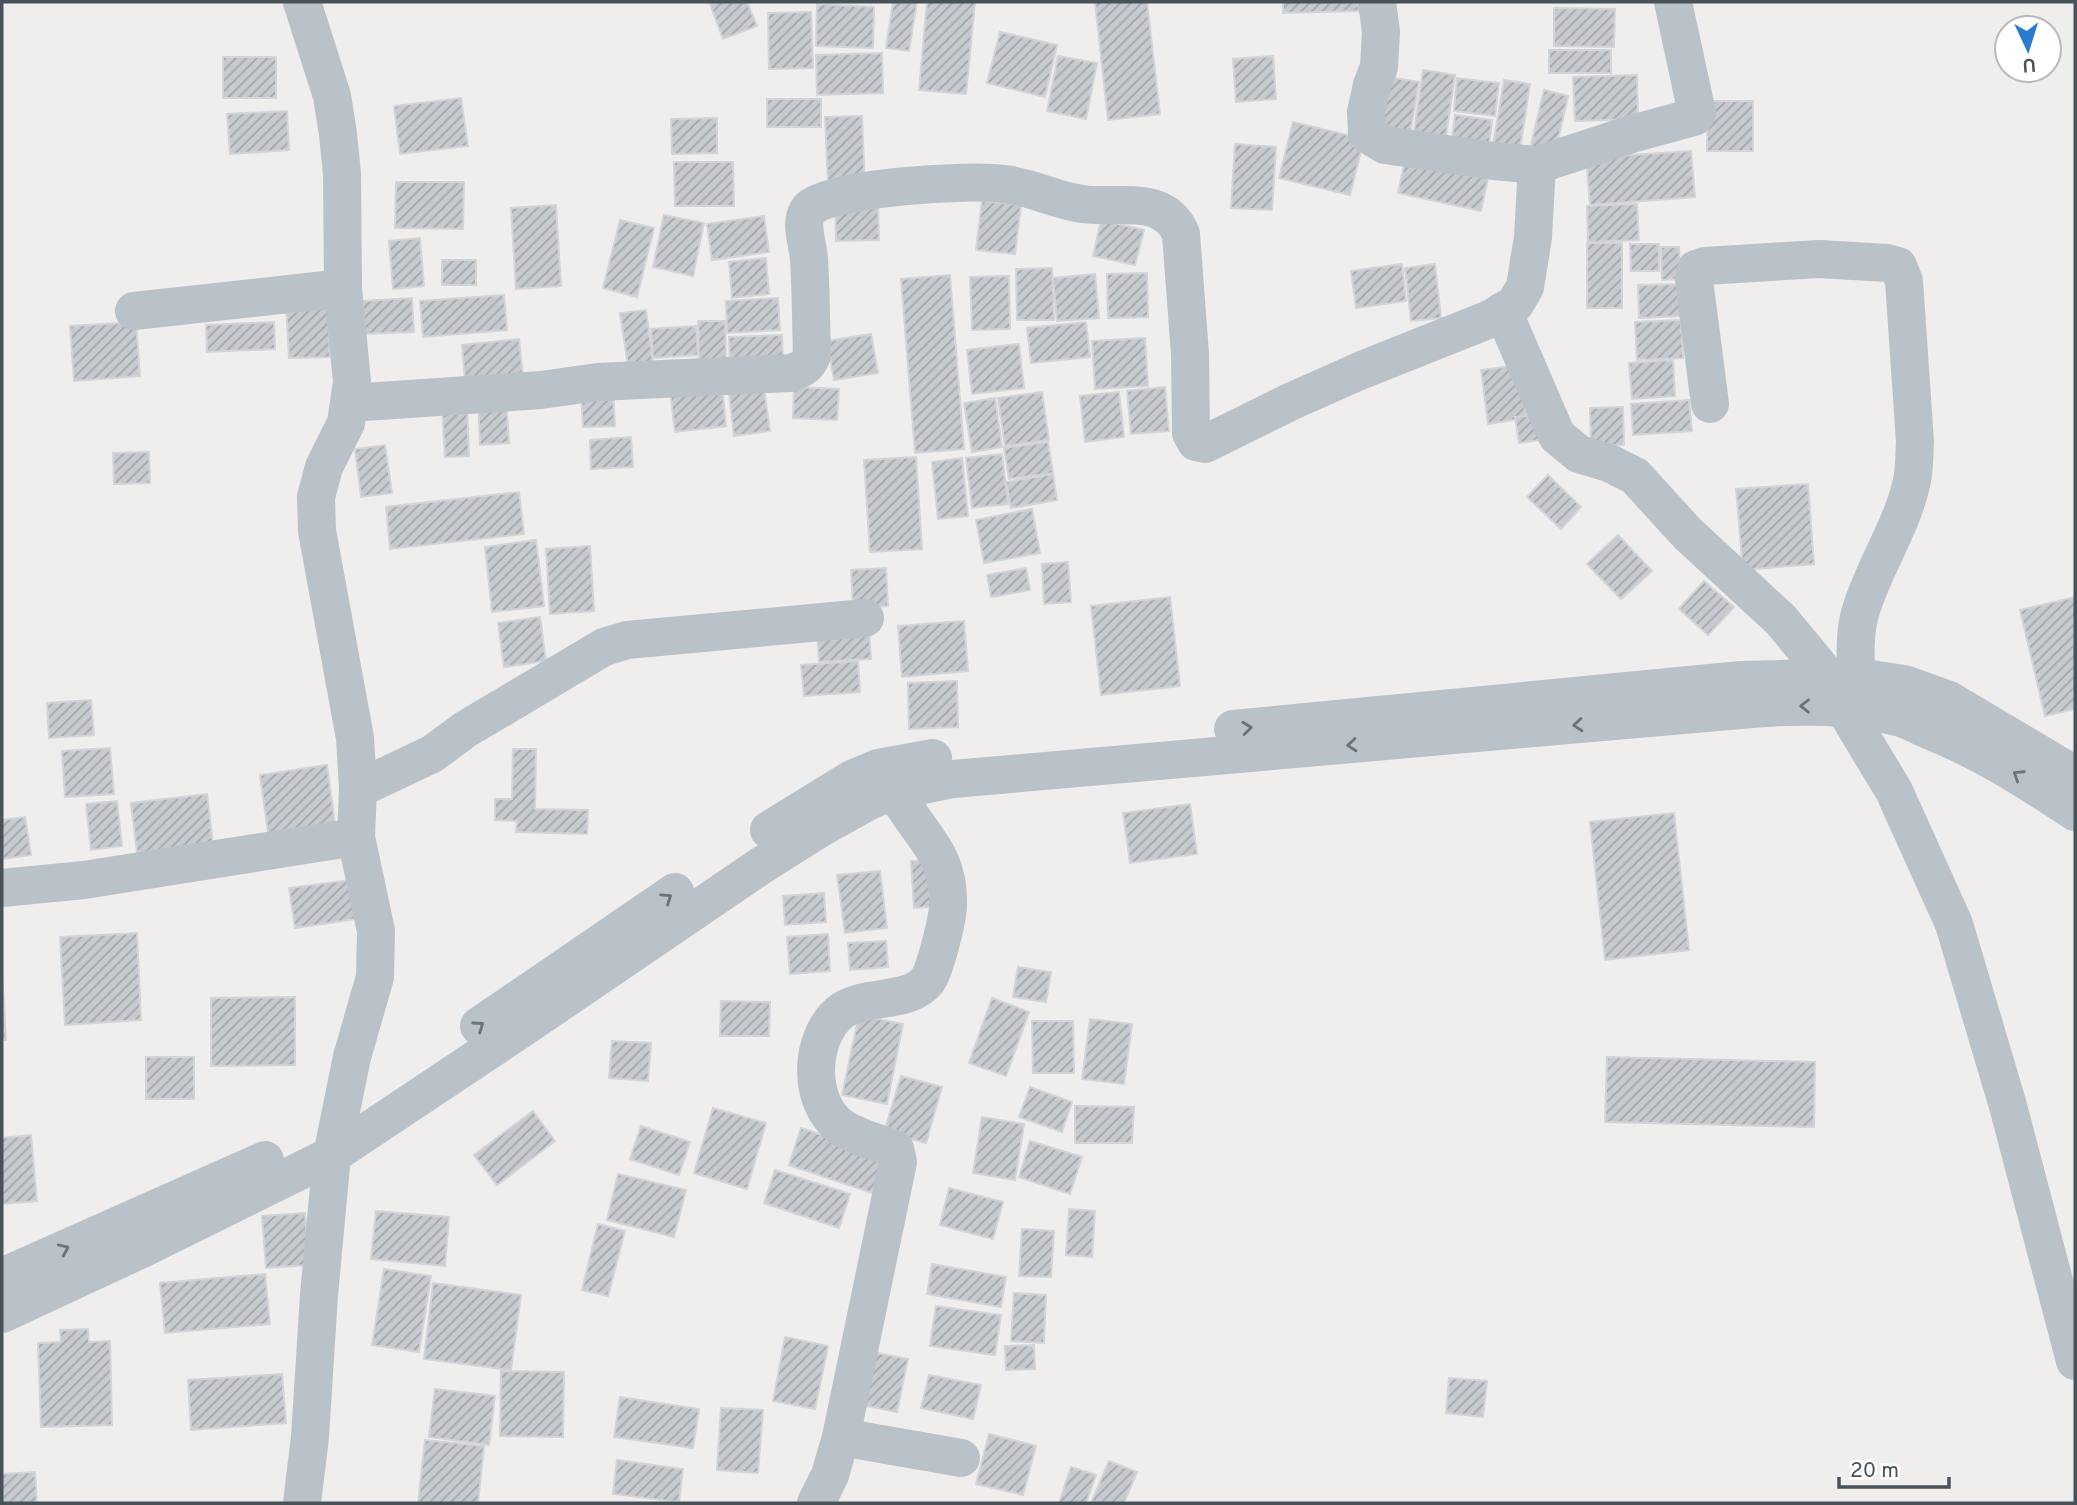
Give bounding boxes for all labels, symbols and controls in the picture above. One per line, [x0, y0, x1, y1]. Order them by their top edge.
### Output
north arrow [1993, 14, 2063, 84]
text: U [2021, 52, 2037, 76]
one-way arrow [1799, 698, 1810, 713]
one-way arrow [1573, 717, 1584, 732]
one-way arrow [1241, 721, 1252, 736]
one-way arrow [1346, 737, 1357, 752]
one-way arrow [2013, 770, 2026, 783]
one-way arrow [659, 893, 672, 906]
one-way arrow [471, 1022, 484, 1034]
one-way arrow [57, 1243, 69, 1257]
scale bar [1839, 1446, 1949, 1490]
text: 20 m [1850, 1458, 1899, 1485]

